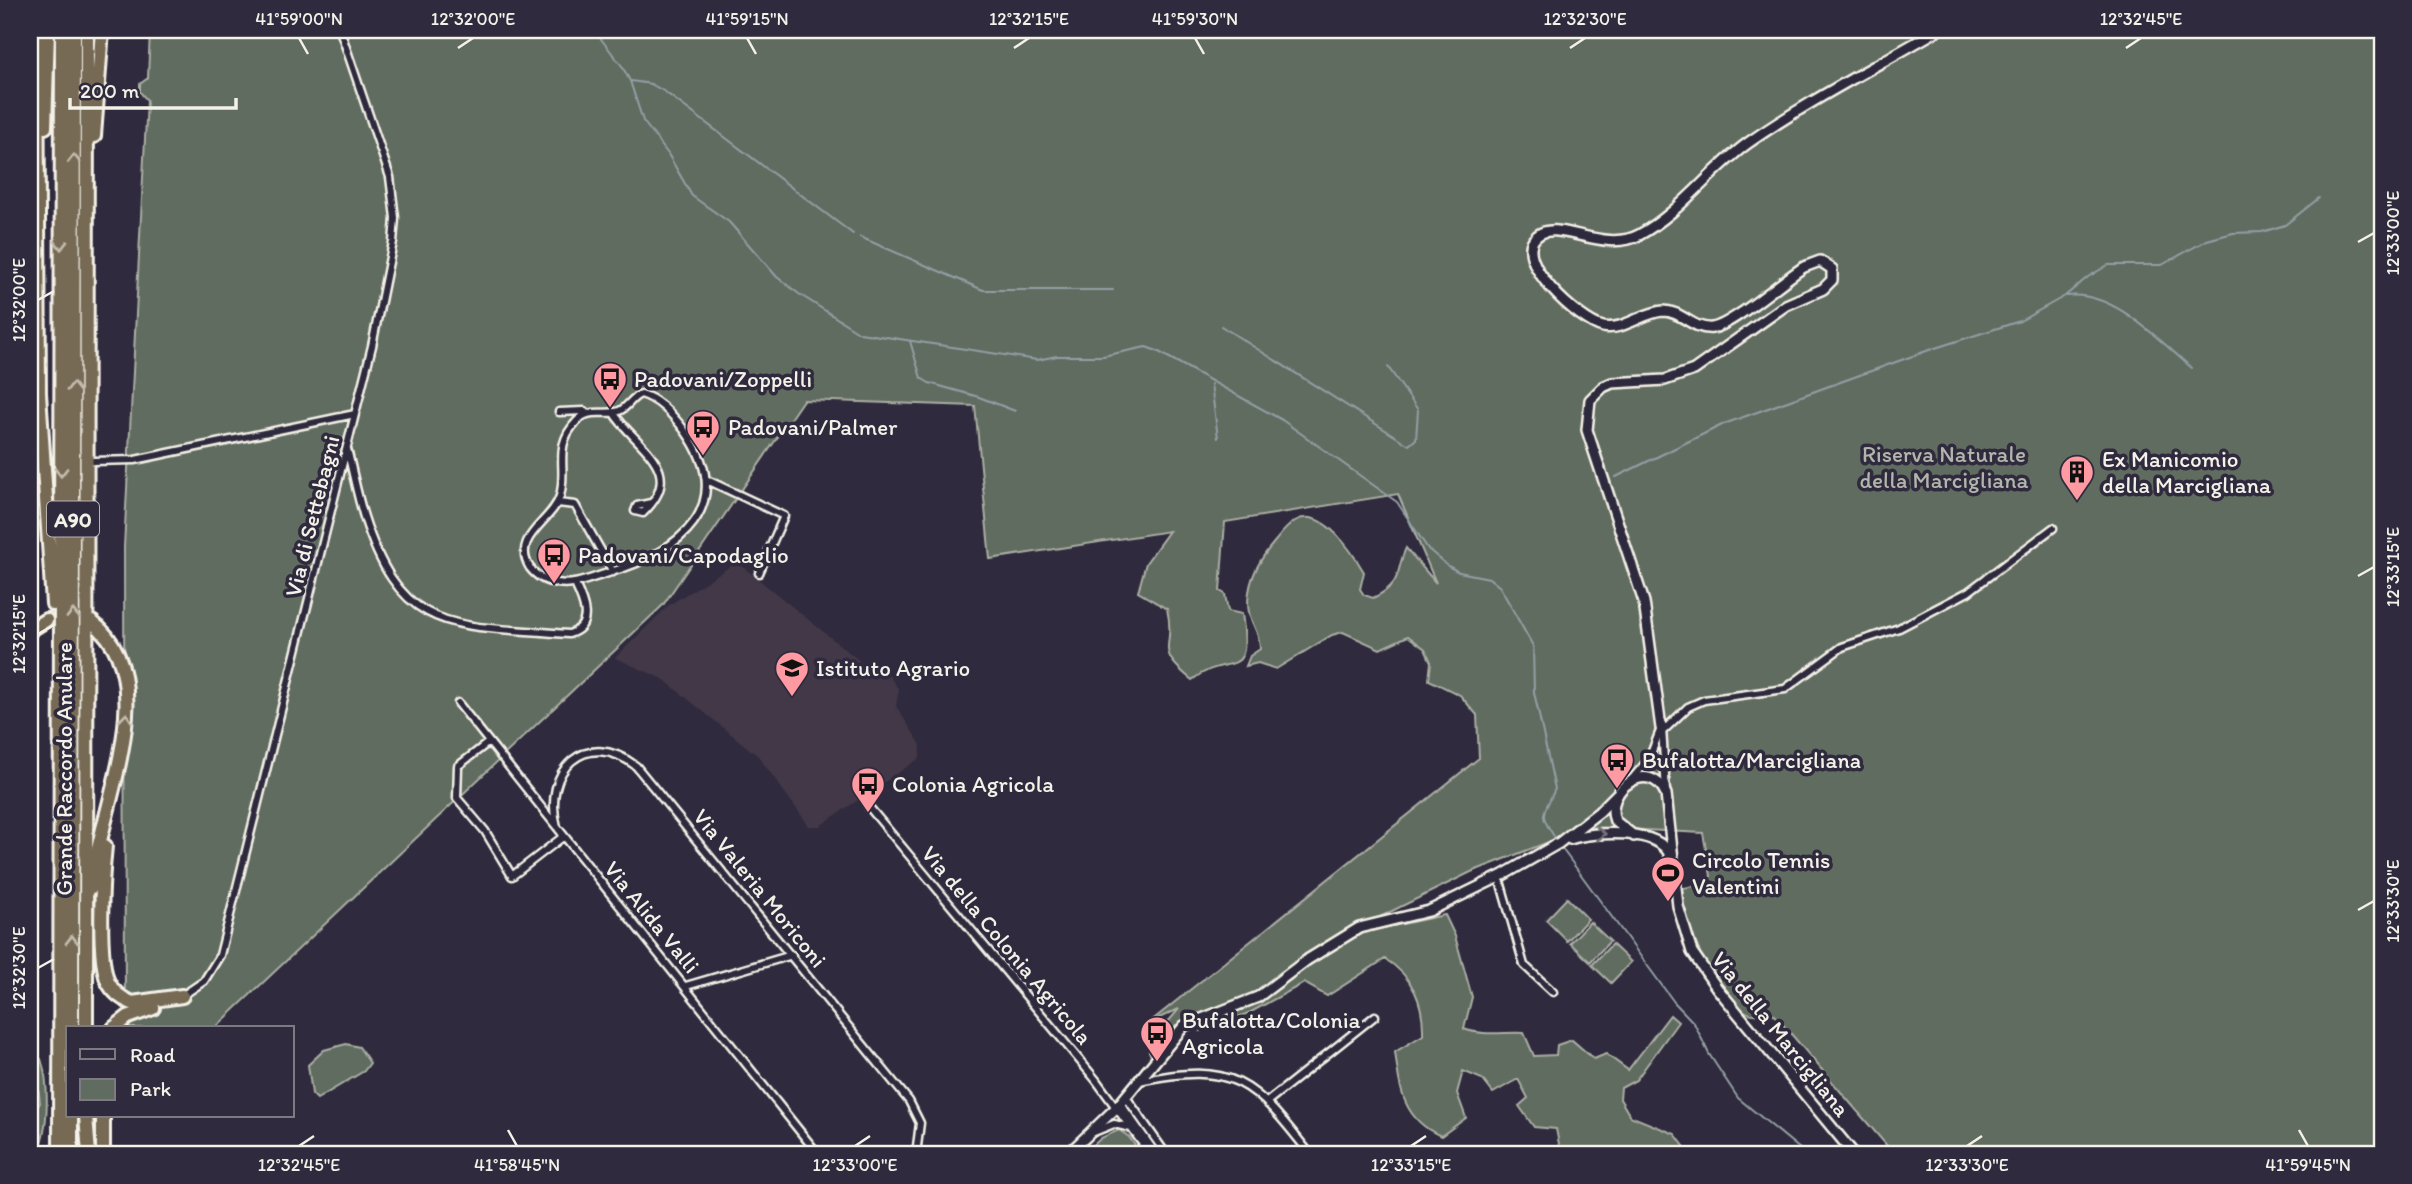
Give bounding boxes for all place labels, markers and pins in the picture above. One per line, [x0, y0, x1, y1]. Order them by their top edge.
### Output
bus stop icon: Padovani/Zoppelli [591, 360, 629, 409]
place label: Padovani/Zoppelli [634, 365, 812, 393]
bus stop icon: Padovani/Palmer [684, 408, 722, 457]
place label: Padovani/Palmer [728, 413, 897, 441]
place label: Ex Manicomio della Marcigliana [2102, 445, 2271, 499]
building icon: Ex Manicomio della Marcigliana [2058, 453, 2096, 502]
bus stop icon: Padovani/Capodaglio [535, 536, 573, 585]
place label: Padovani/Capodaglio [578, 541, 789, 569]
school or university icon: Istituto Agrario [773, 649, 811, 698]
place label: Istituto Agrario [816, 654, 970, 682]
bus stop icon: Bufalotta/Marcigliana [1598, 741, 1636, 790]
place label: Bufalotta/Marcigliana [1642, 746, 1861, 774]
bus stop icon: Colonia Agricola [849, 765, 887, 814]
place label: Colonia Agricola [892, 770, 1054, 798]
place label: Circolo Tennis Valentini [1692, 846, 1830, 900]
sports icon: Circolo Tennis Valentini [1649, 854, 1687, 903]
place label: Bufalotta/Colonia Agricola [1182, 1006, 1361, 1060]
bus stop icon: Bufalotta/Colonia Agricola [1138, 1014, 1176, 1063]

